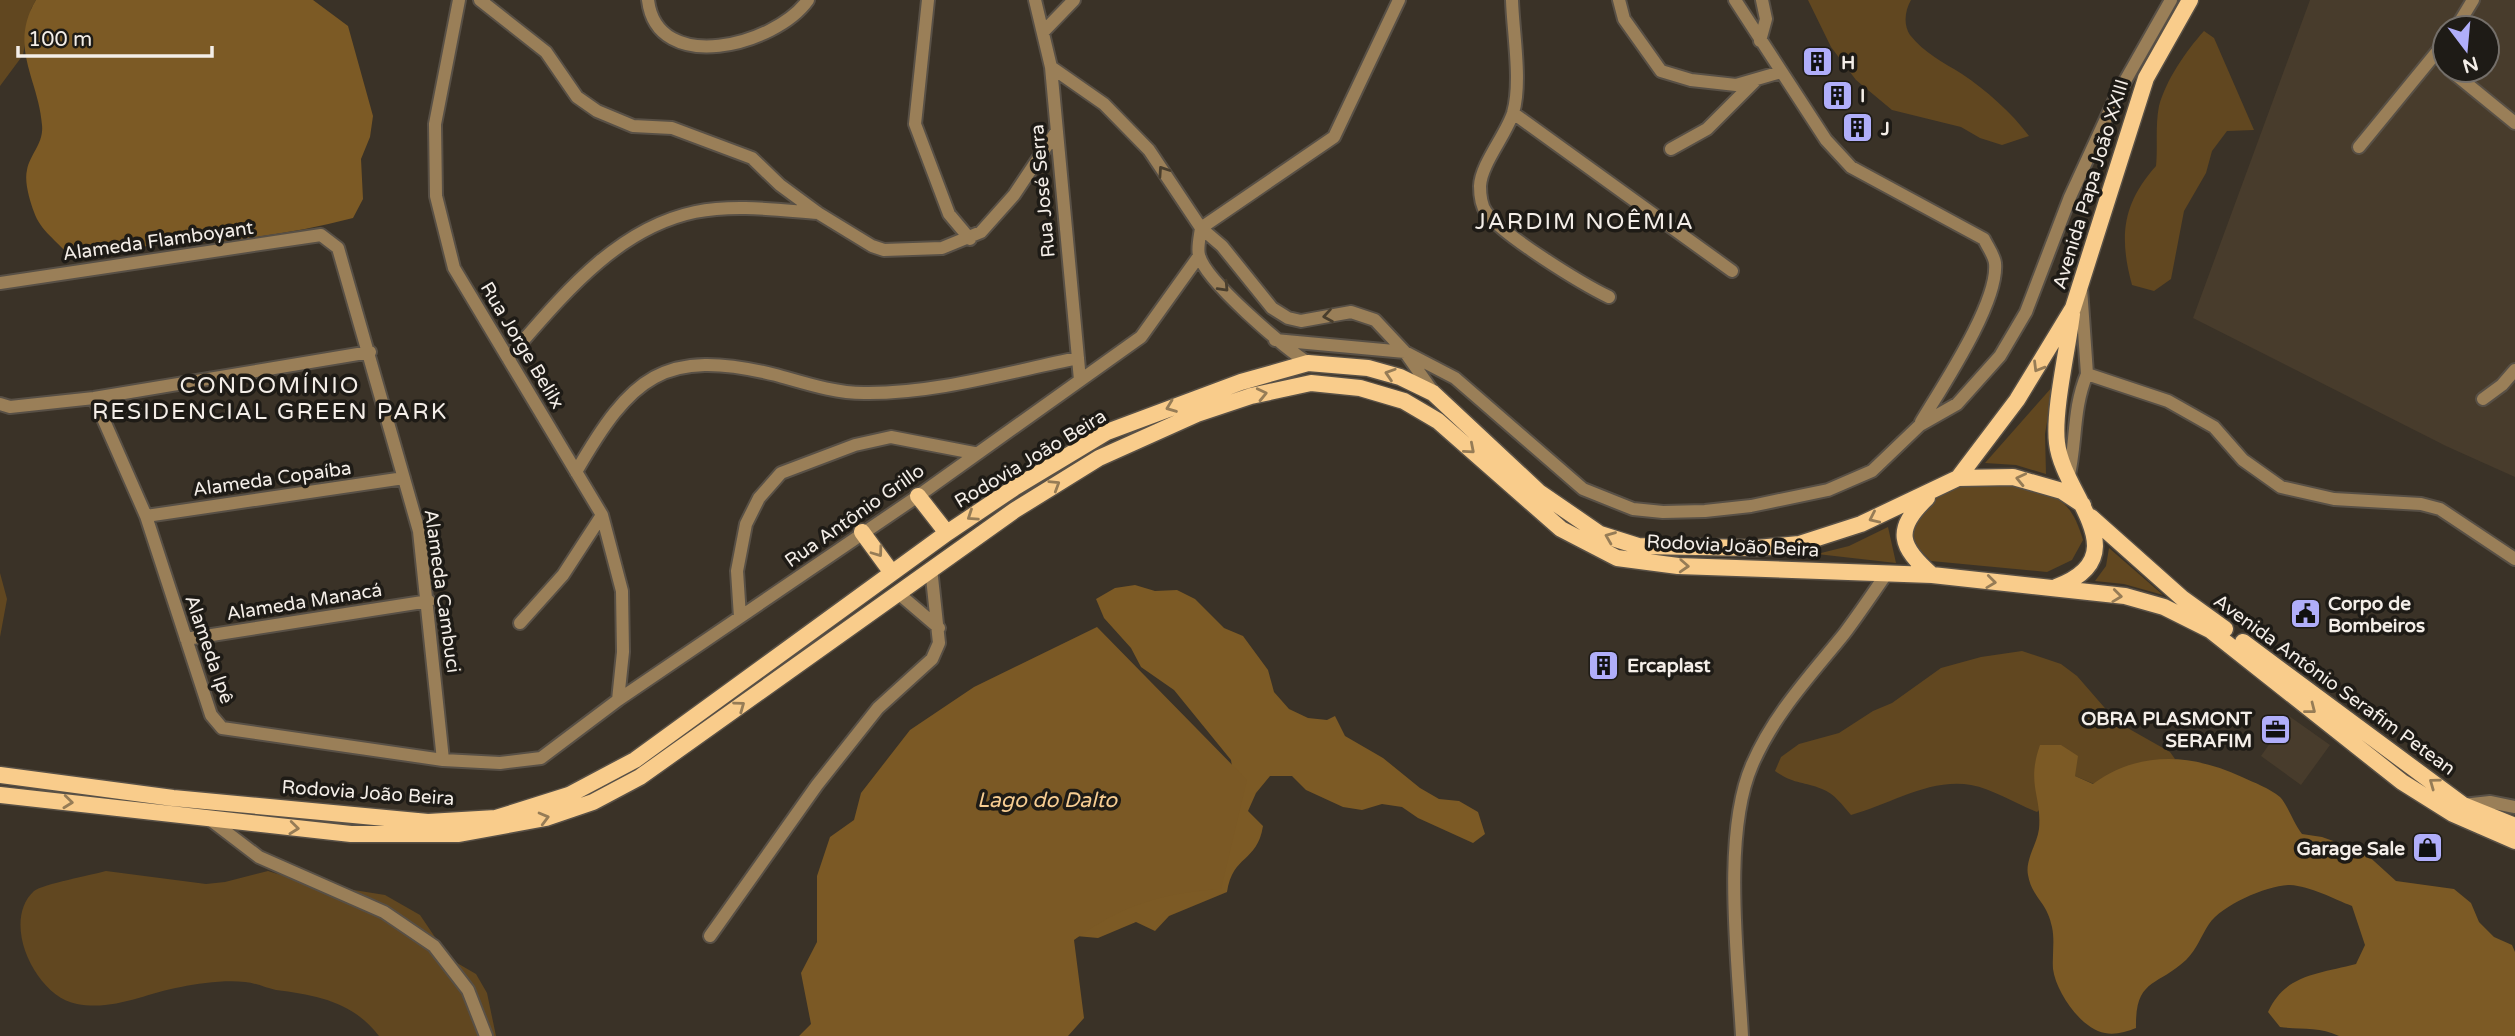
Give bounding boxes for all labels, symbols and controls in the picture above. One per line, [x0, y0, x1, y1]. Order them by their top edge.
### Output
scale bar [18, 14, 212, 58]
north arrow [2431, 14, 2501, 84]
text: 100 m [28, 27, 92, 52]
building icon: H [1801, 45, 1835, 79]
place label: H [1841, 52, 1855, 74]
text: N [2460, 52, 2481, 77]
street label: Avenida Papa João XXIII [2048, 77, 2133, 292]
building icon: I [1820, 78, 1854, 112]
place label: I [1860, 85, 1865, 107]
building icon: J [1841, 111, 1875, 145]
place label: J [1880, 118, 1890, 140]
street label: Rua José Serra [1026, 123, 1060, 258]
one-way arrow [1159, 166, 1171, 179]
district label: JARDIM NOÊMIA [1475, 208, 1695, 236]
street label: Alameda Flamboyant [61, 217, 255, 265]
street label: Rua Jorge Belilx [476, 278, 569, 413]
one-way arrow [1215, 279, 1228, 292]
one-way arrow [1322, 308, 1334, 323]
one-way arrow [2033, 359, 2046, 372]
one-way arrow [1385, 368, 1397, 383]
district label: CONDOMÍNIO RESIDENCIAL GREEN PARK [92, 372, 448, 426]
one-way arrow [1256, 388, 1268, 402]
one-way arrow [1166, 399, 1178, 413]
street label: Rodovia João Beira [951, 405, 1110, 513]
one-way arrow [1462, 441, 1475, 453]
street label: Alameda Copaíba [191, 457, 353, 501]
street label: Rua Antônio Grillo [781, 459, 928, 572]
one-way arrow [2015, 473, 2027, 488]
one-way arrow [1047, 480, 1060, 493]
street label: Alameda Cambuci [420, 508, 464, 674]
one-way arrow [967, 508, 980, 520]
one-way arrow [1869, 509, 1882, 523]
street label: Rodovia João Beira [1646, 530, 1820, 562]
one-way arrow [1605, 532, 1617, 546]
one-way arrow [869, 544, 882, 557]
one-way arrow [1679, 558, 1690, 573]
one-way arrow [1985, 575, 1997, 590]
street label: Alameda Manacá [225, 579, 384, 625]
one-way arrow [2111, 588, 2123, 603]
street label: Avenida Antônio Serafim Petean [2209, 590, 2459, 780]
street label: Alameda Ipê [180, 592, 238, 706]
place label: Corpo de Bombeiros [2328, 593, 2425, 637]
public building icon: Corpo de Bombeiros [2288, 597, 2322, 631]
building icon: Ercaplast [1587, 648, 1621, 682]
place label: Ercaplast [1627, 655, 1711, 678]
one-way arrow [2303, 701, 2315, 714]
one-way arrow [732, 702, 745, 714]
place label: OBRA PLASMONT SERAFIM [2081, 708, 2252, 752]
office icon: OBRA PLASMONT SERAFIM [2258, 712, 2292, 746]
street label: Rodovia João Beira [281, 776, 455, 810]
one-way arrow [2429, 779, 2441, 791]
water label: Lago do Dalto [977, 788, 1118, 813]
one-way arrow [62, 795, 74, 810]
one-way arrow [538, 812, 550, 826]
one-way arrow [288, 820, 300, 835]
shop icon: Garage Sale [2411, 831, 2445, 865]
place label: Garage Sale [2296, 838, 2405, 861]

